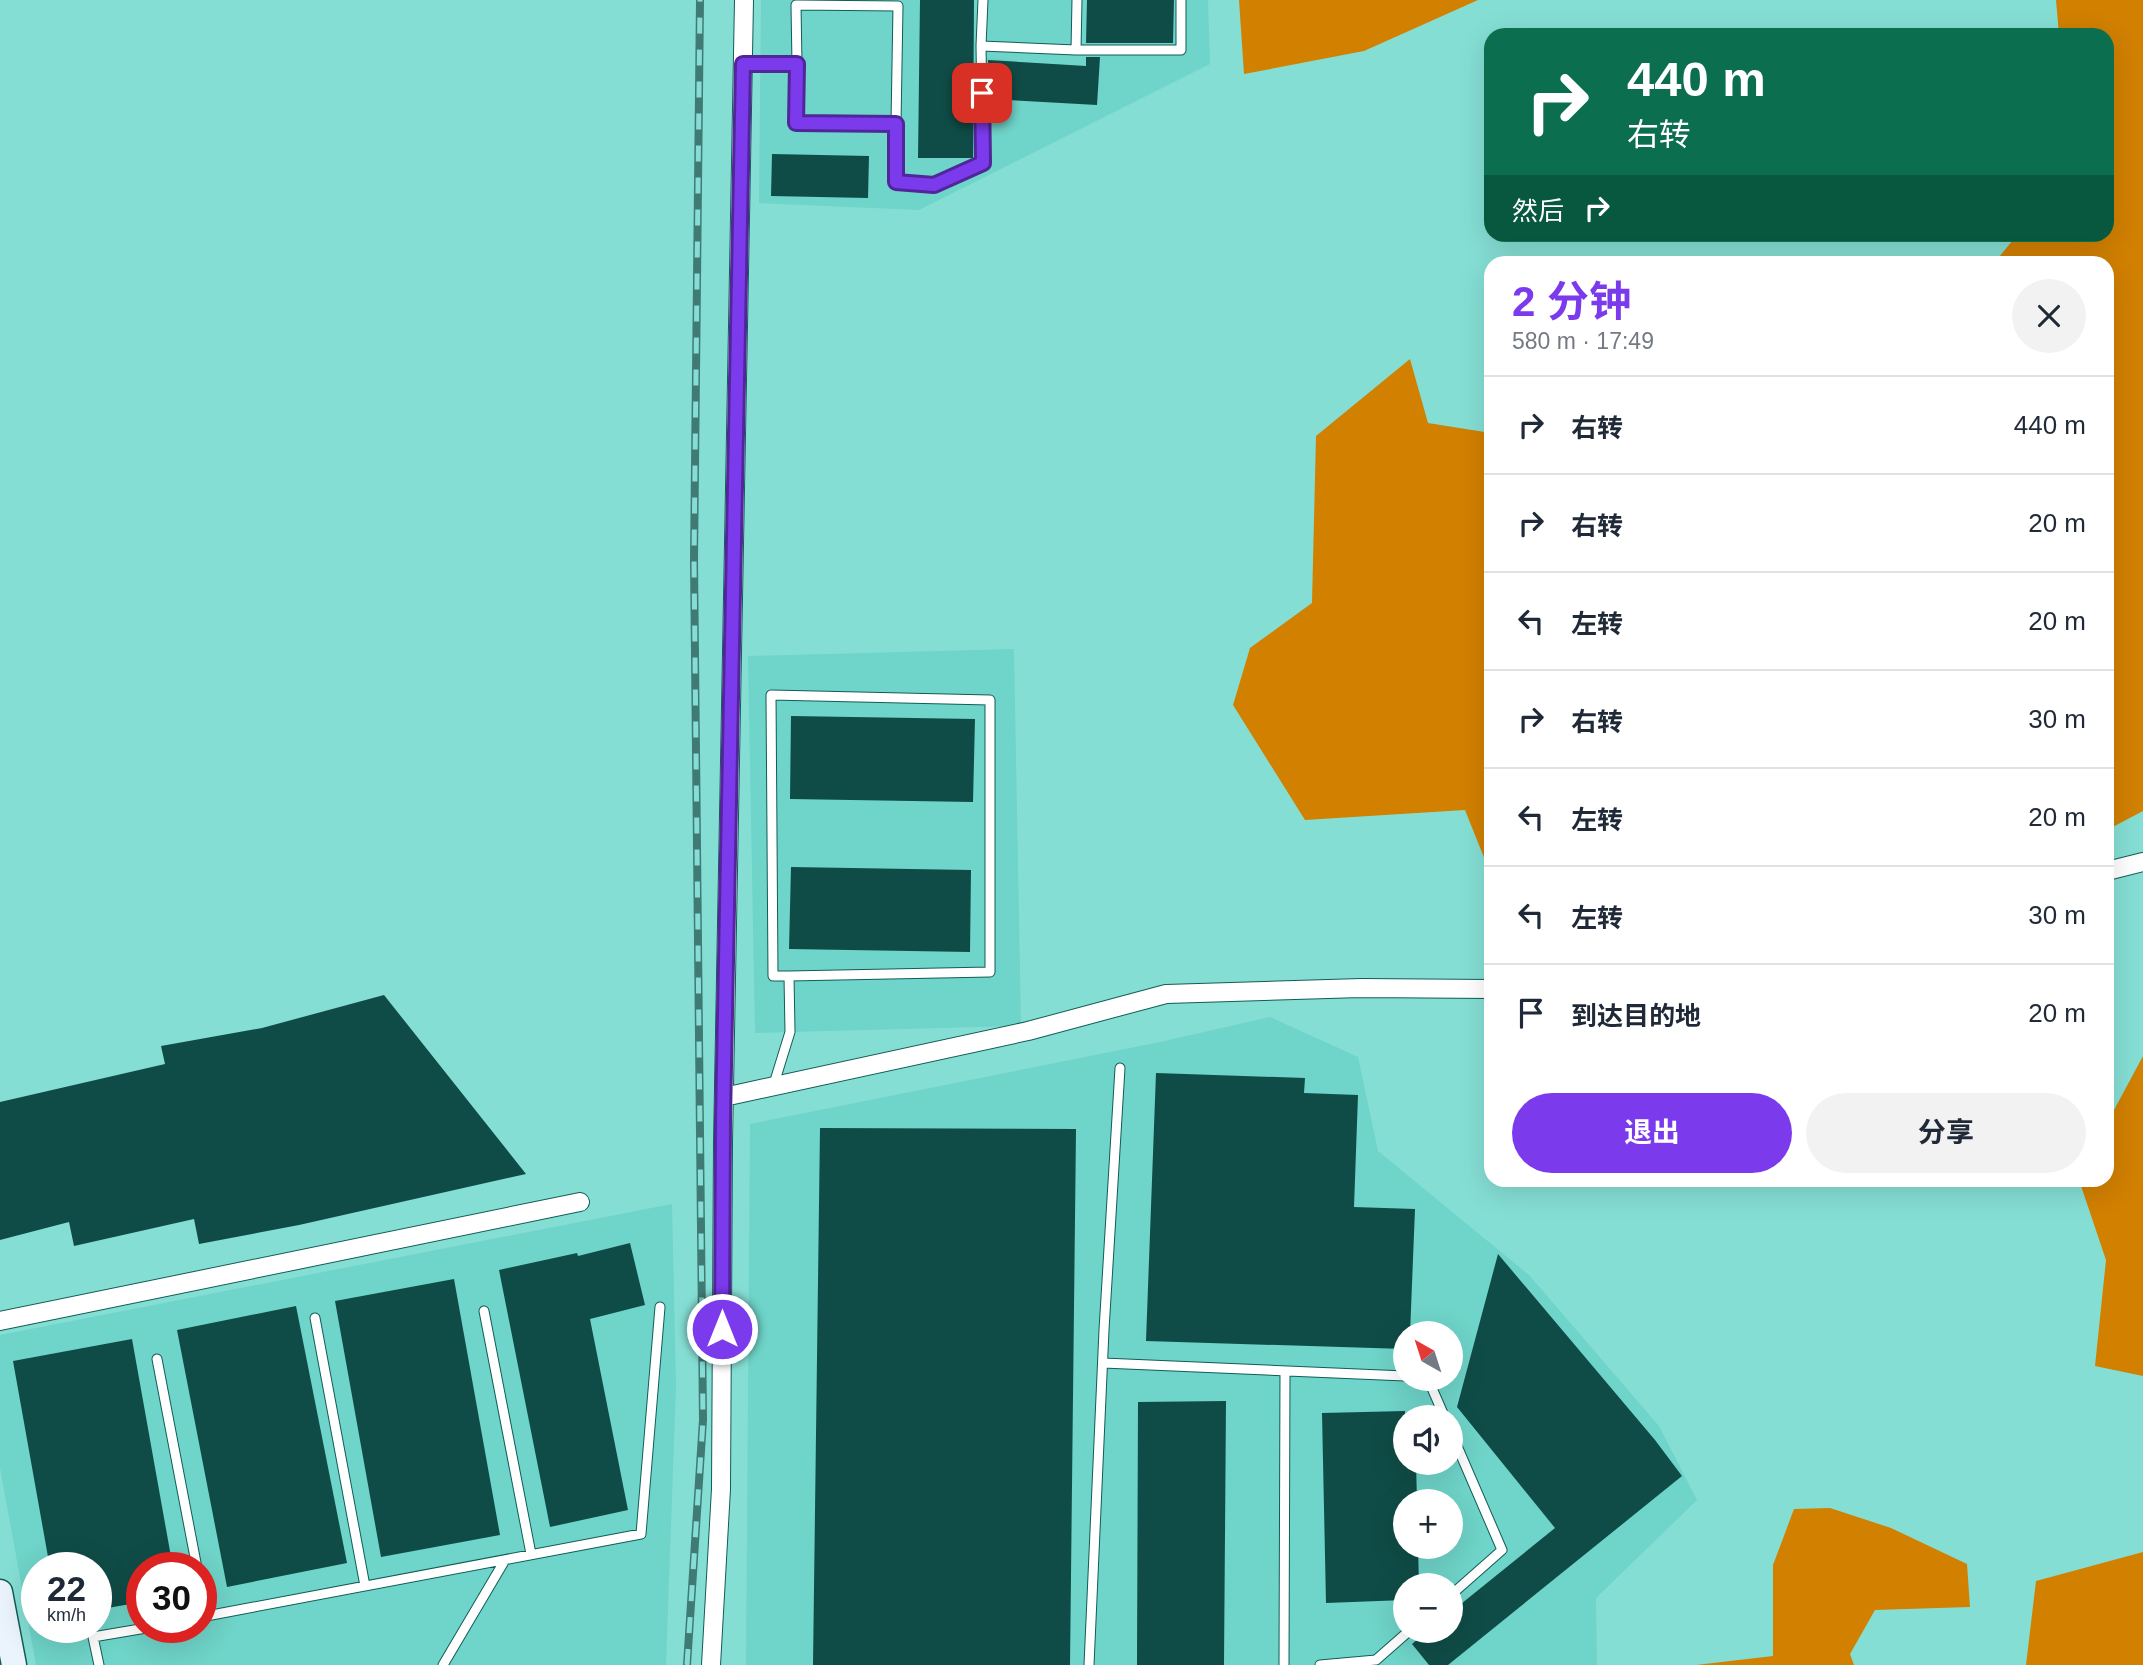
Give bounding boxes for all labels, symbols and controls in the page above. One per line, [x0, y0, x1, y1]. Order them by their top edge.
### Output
text: 440 m [1627, 52, 1766, 106]
icon: right [1512, 56, 1603, 147]
pin [952, 63, 1012, 123]
icon: arrive [963, 74, 1001, 112]
text: 右转 [1627, 117, 1691, 153]
icon: right [1578, 189, 1616, 227]
text: 然后 [1512, 196, 1564, 226]
text: 2 分钟 [1512, 278, 1631, 325]
button: close [2012, 279, 2086, 353]
text: 580 m · 17:49 [1512, 328, 1654, 354]
icon: right [1512, 406, 1550, 444]
text: 440 m [2014, 410, 2086, 440]
text: 右转 [1571, 413, 1623, 443]
icon: right [1512, 504, 1550, 542]
text: 20 m [2028, 508, 2086, 538]
text: 右转 [1571, 511, 1623, 541]
icon: left [1512, 602, 1550, 640]
text: 20 m [2028, 606, 2086, 636]
text: 左转 [1571, 609, 1623, 639]
icon: right [1512, 700, 1550, 738]
text: 30 m [2028, 704, 2086, 734]
text: 右转 [1571, 707, 1623, 737]
icon: left [1512, 798, 1550, 836]
text: 20 m [2028, 802, 2086, 832]
text: 左转 [1571, 805, 1623, 835]
icon: left [1512, 896, 1550, 934]
text: 30 m [2028, 900, 2086, 930]
text: 左转 [1571, 903, 1623, 933]
icon: arrive [1512, 994, 1550, 1032]
text: 20 m [2028, 998, 2086, 1028]
text: 到达目的地 [1571, 1001, 1701, 1031]
button: 退出 [1512, 1093, 1792, 1173]
button: 分享 [1806, 1093, 2086, 1173]
position arrow [685, 1292, 759, 1366]
north arrow [1393, 1321, 1463, 1391]
map controls [1393, 1321, 1463, 1643]
button: sound [1393, 1405, 1463, 1475]
button: + [1393, 1489, 1463, 1559]
speed limit sign: 30 [126, 1552, 217, 1643]
text: 22 [47, 1569, 86, 1608]
button: − [1393, 1573, 1463, 1643]
text: km/h [47, 1605, 86, 1625]

